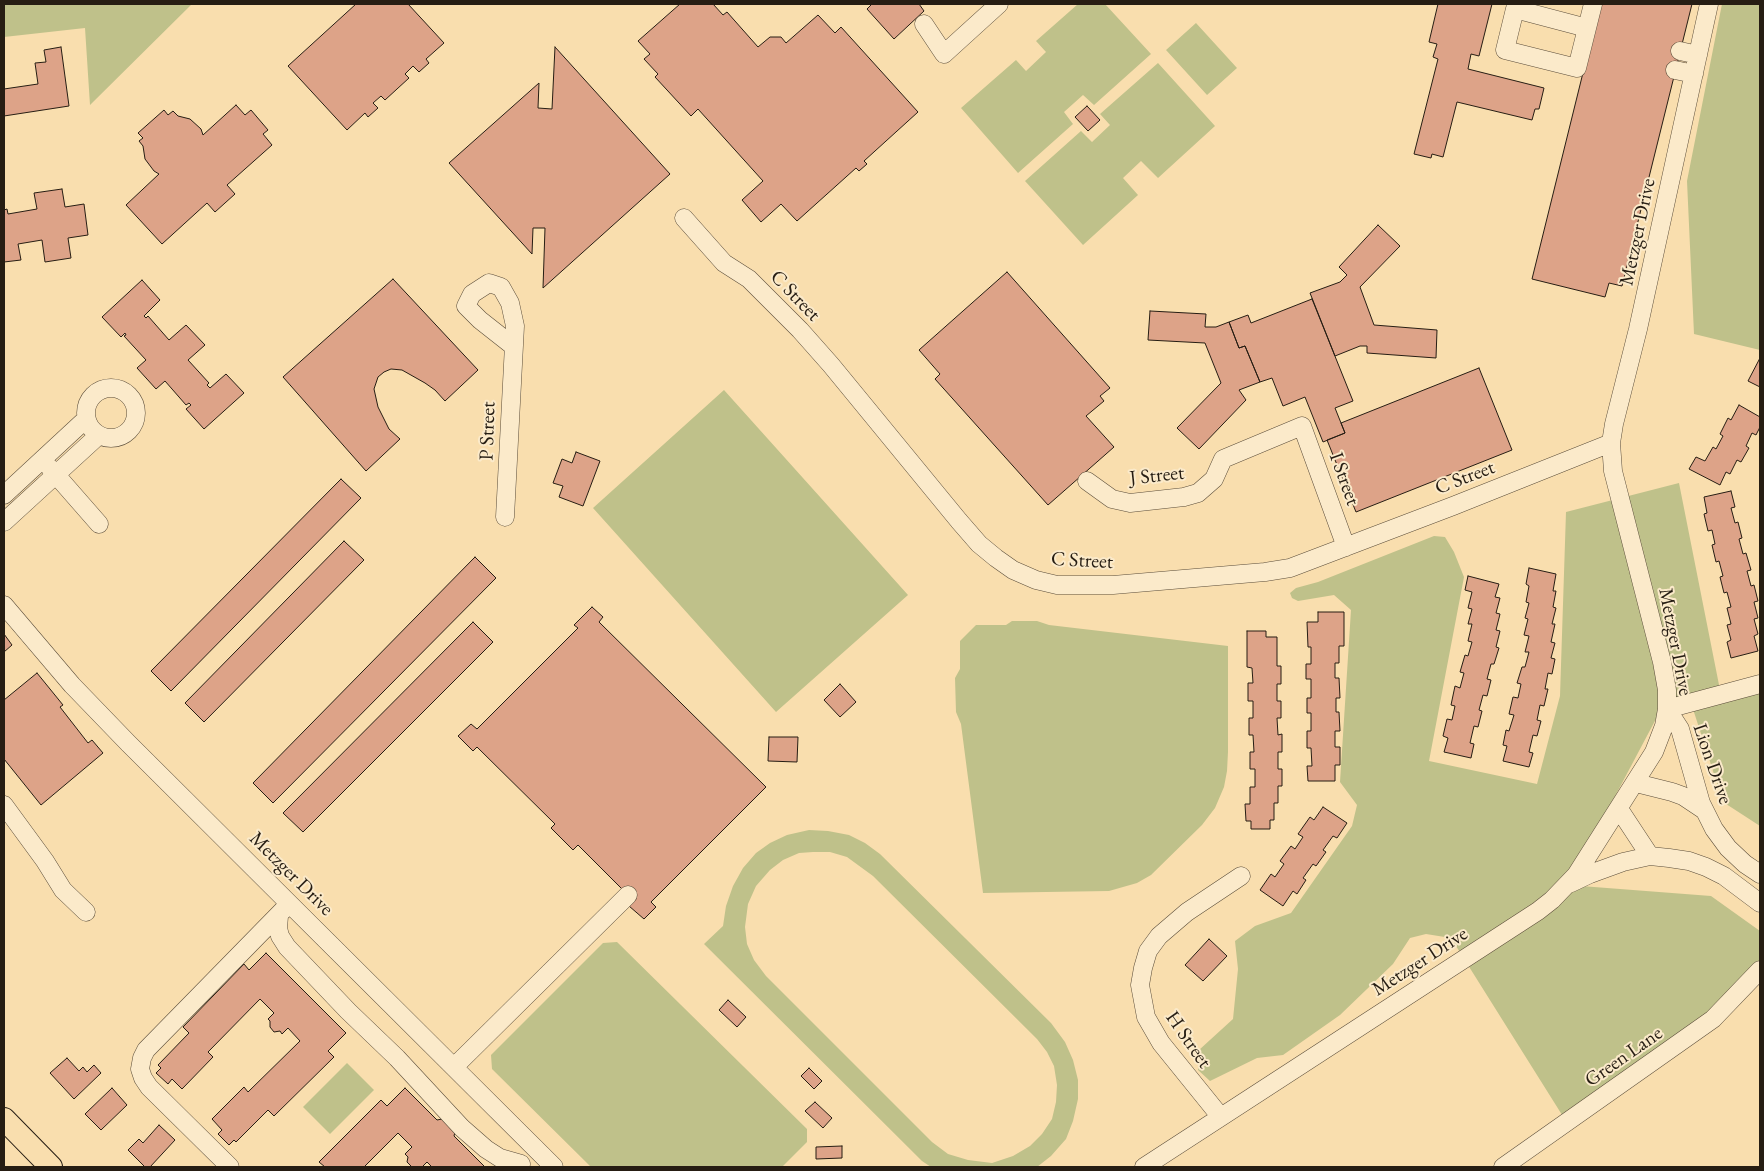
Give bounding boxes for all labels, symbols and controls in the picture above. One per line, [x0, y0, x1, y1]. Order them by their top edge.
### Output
street label: Metzger Drive [1615, 176, 1661, 288]
street label: C Street [765, 265, 825, 327]
street label: P Street [475, 401, 501, 461]
street label: I Street [1323, 449, 1365, 509]
street label: C Street [1432, 456, 1498, 500]
street label: J Street [1129, 461, 1185, 491]
street label: C Street [1050, 547, 1114, 575]
street label: Metzger Drive [1653, 586, 1697, 698]
street label: Lion Drive [1687, 720, 1737, 808]
street label: Metzger Drive [244, 827, 338, 921]
street label: Metzger Drive [1368, 922, 1472, 1002]
street label: H Street [1160, 1007, 1216, 1073]
street label: Green Lane [1581, 1022, 1667, 1092]

